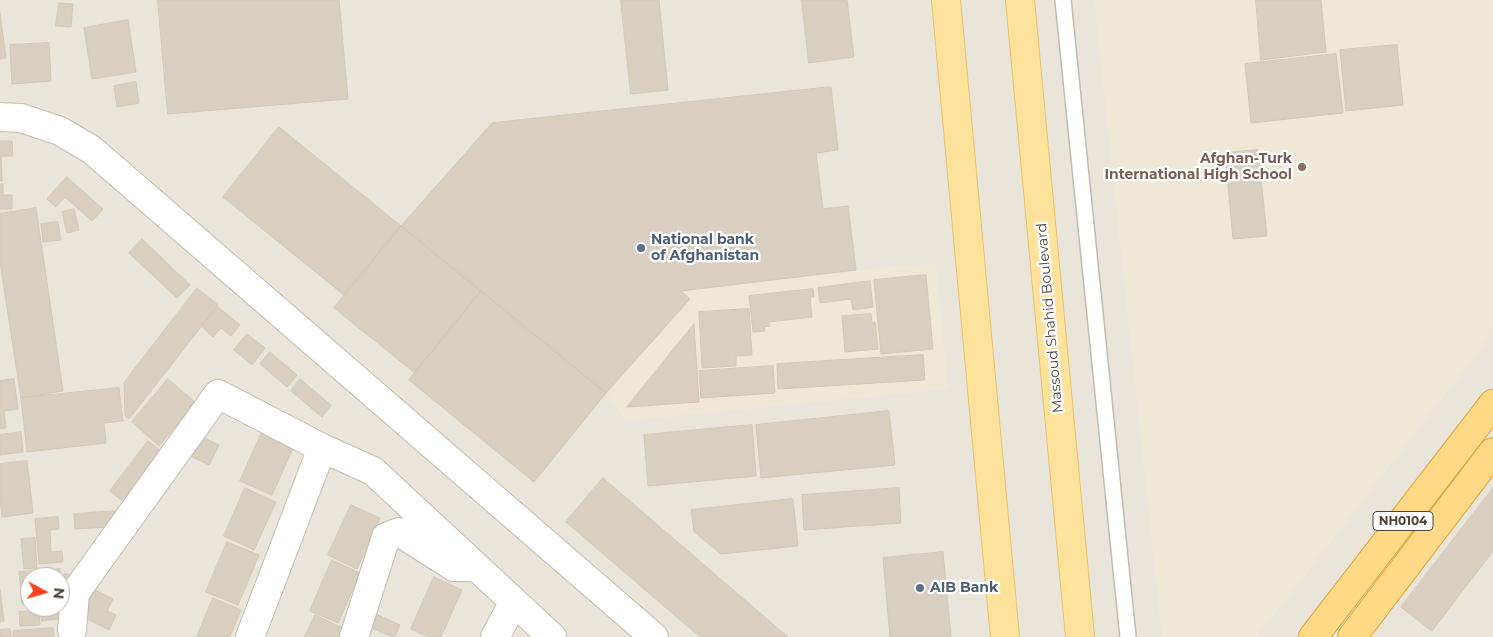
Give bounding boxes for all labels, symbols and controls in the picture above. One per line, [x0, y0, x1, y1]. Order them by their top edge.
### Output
place label: Afghan-Turk International High School [1104, 151, 1292, 184]
marker: Afghan-Turk International High School [1296, 161, 1308, 173]
street label: Massoud Shahid Boulevard [1033, 222, 1067, 414]
place label: National bank of Afghanistan [651, 232, 759, 264]
marker: National bank of Afghanistan [635, 242, 647, 254]
road number: NH0104 [1373, 512, 1433, 530]
north arrow [20, 567, 70, 617]
place label: AIB Bank [930, 580, 998, 596]
marker: AIB Bank [914, 582, 926, 594]
text: N [49, 587, 68, 600]

